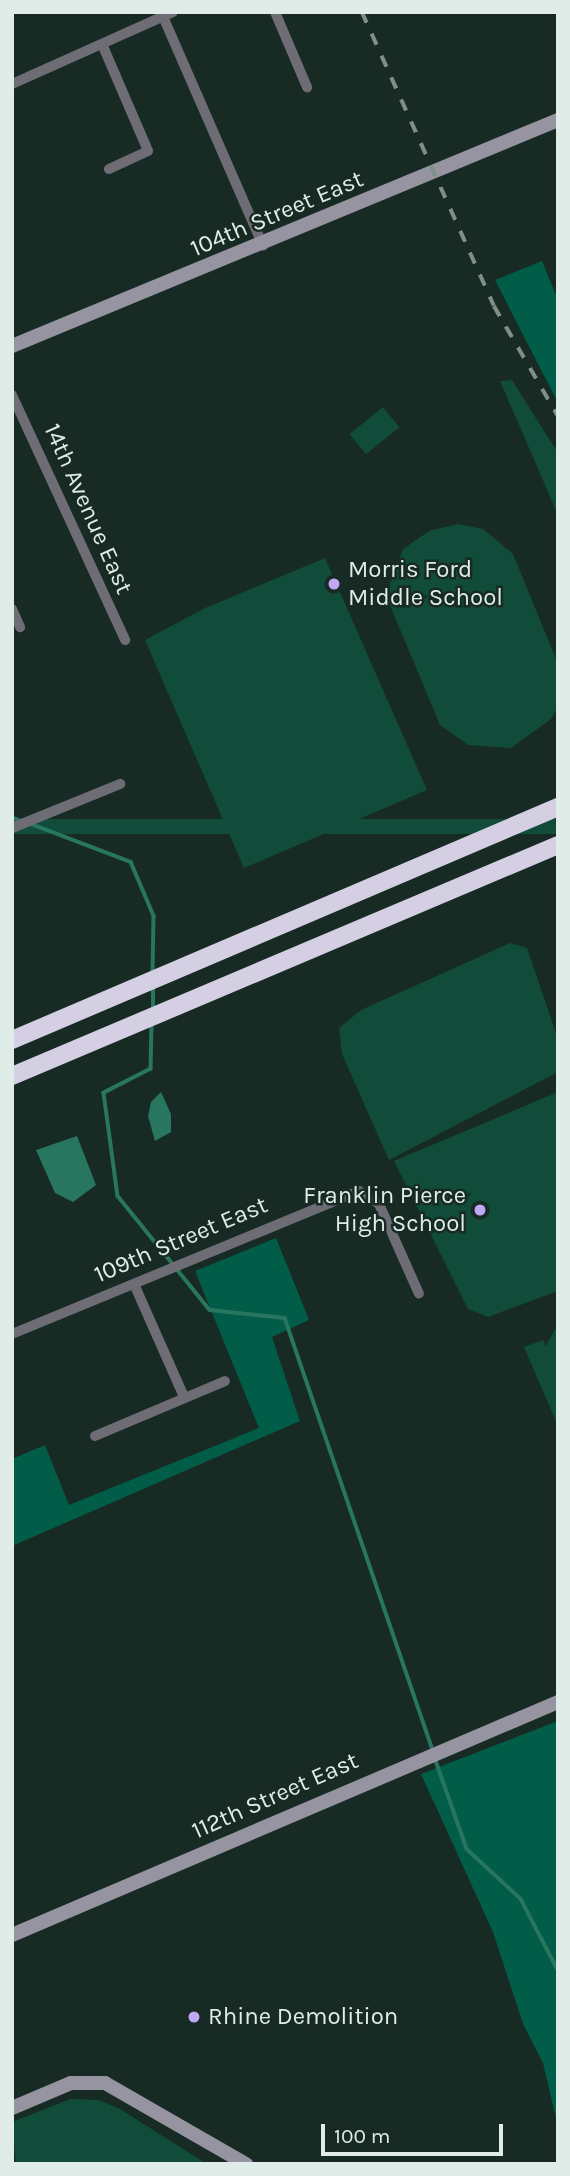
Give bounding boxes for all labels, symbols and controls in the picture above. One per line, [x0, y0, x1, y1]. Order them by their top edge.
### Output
street label: 104th Street East [186, 165, 368, 263]
street label: 14th Avenue East [38, 419, 138, 599]
place label: Morris Ford Middle School [348, 556, 503, 612]
marker: Morris Ford Middle School [326, 576, 342, 592]
place label: Franklin Pierce High School [303, 1182, 466, 1238]
street label: 109th Street East [90, 1191, 272, 1289]
marker: Franklin Pierce High School [472, 1202, 488, 1218]
street label: 112th Street East [187, 1746, 363, 1846]
place label: Rhine Demolition [208, 2003, 398, 2031]
marker: Rhine Demolition [186, 2009, 202, 2025]
scale bar [325, 2110, 507, 2154]
text: 100 m [334, 2124, 391, 2148]

